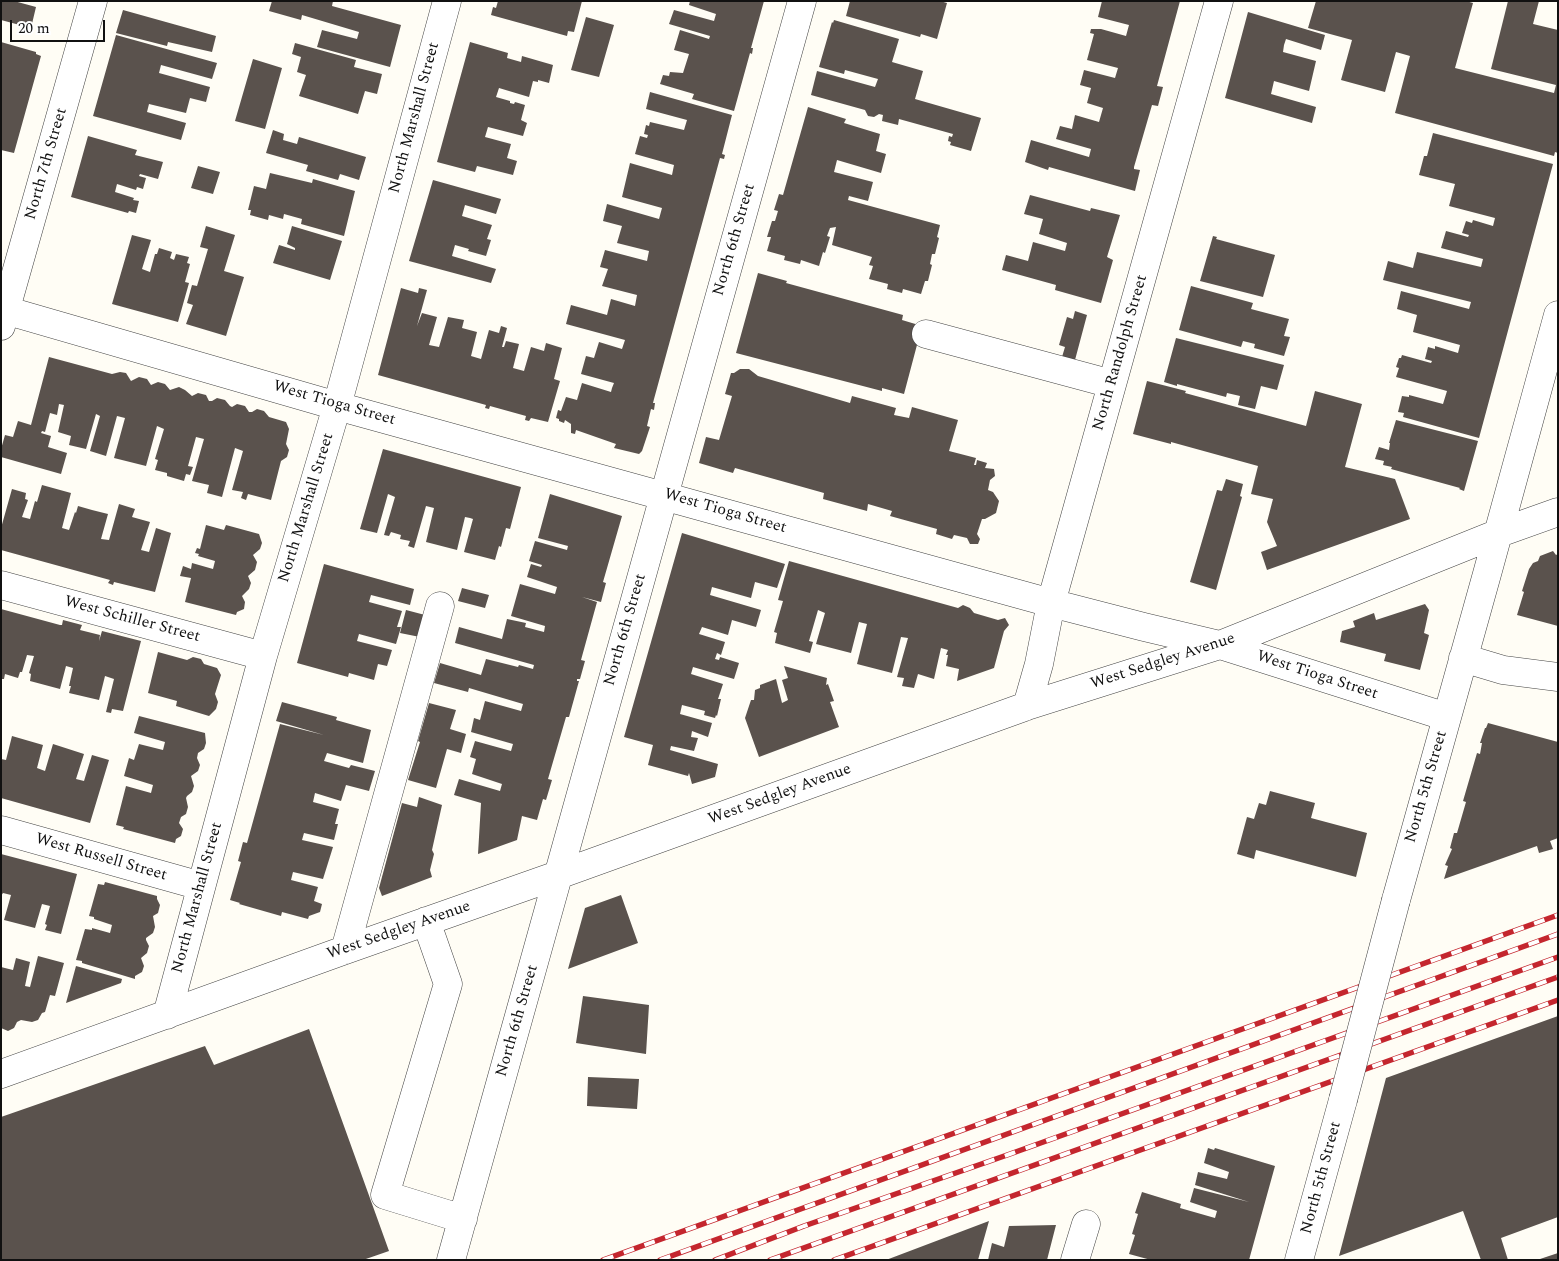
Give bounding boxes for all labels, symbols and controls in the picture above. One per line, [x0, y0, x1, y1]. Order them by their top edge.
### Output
scale bar [12, 10, 108, 42]
text: 20 m [18, 17, 50, 40]
street label: North Marshall Street [386, 40, 444, 196]
street label: North 7th Street [22, 106, 72, 222]
street label: North 6th Street [710, 182, 760, 298]
street label: North Randolph Street [1090, 273, 1152, 433]
street label: West Tioga Street [271, 377, 397, 431]
street label: North Marshall Street [275, 431, 339, 585]
street label: West Tioga Street [662, 485, 788, 539]
street label: North 6th Street [601, 572, 651, 688]
street label: West Schiller Street [62, 593, 202, 647]
street label: West Sedgley Avenue [1088, 630, 1238, 694]
street label: West Tioga Street [1254, 647, 1380, 705]
street label: North 5th Street [1402, 729, 1452, 845]
street label: West Sedgley Avenue [706, 760, 854, 830]
street label: North Marshall Street [169, 820, 227, 976]
street label: West Russell Street [33, 830, 169, 886]
street label: West Sedgley Avenue [325, 897, 473, 965]
street label: North 6th Street [493, 963, 543, 1079]
street label: North 5th Street [1298, 1120, 1346, 1236]

